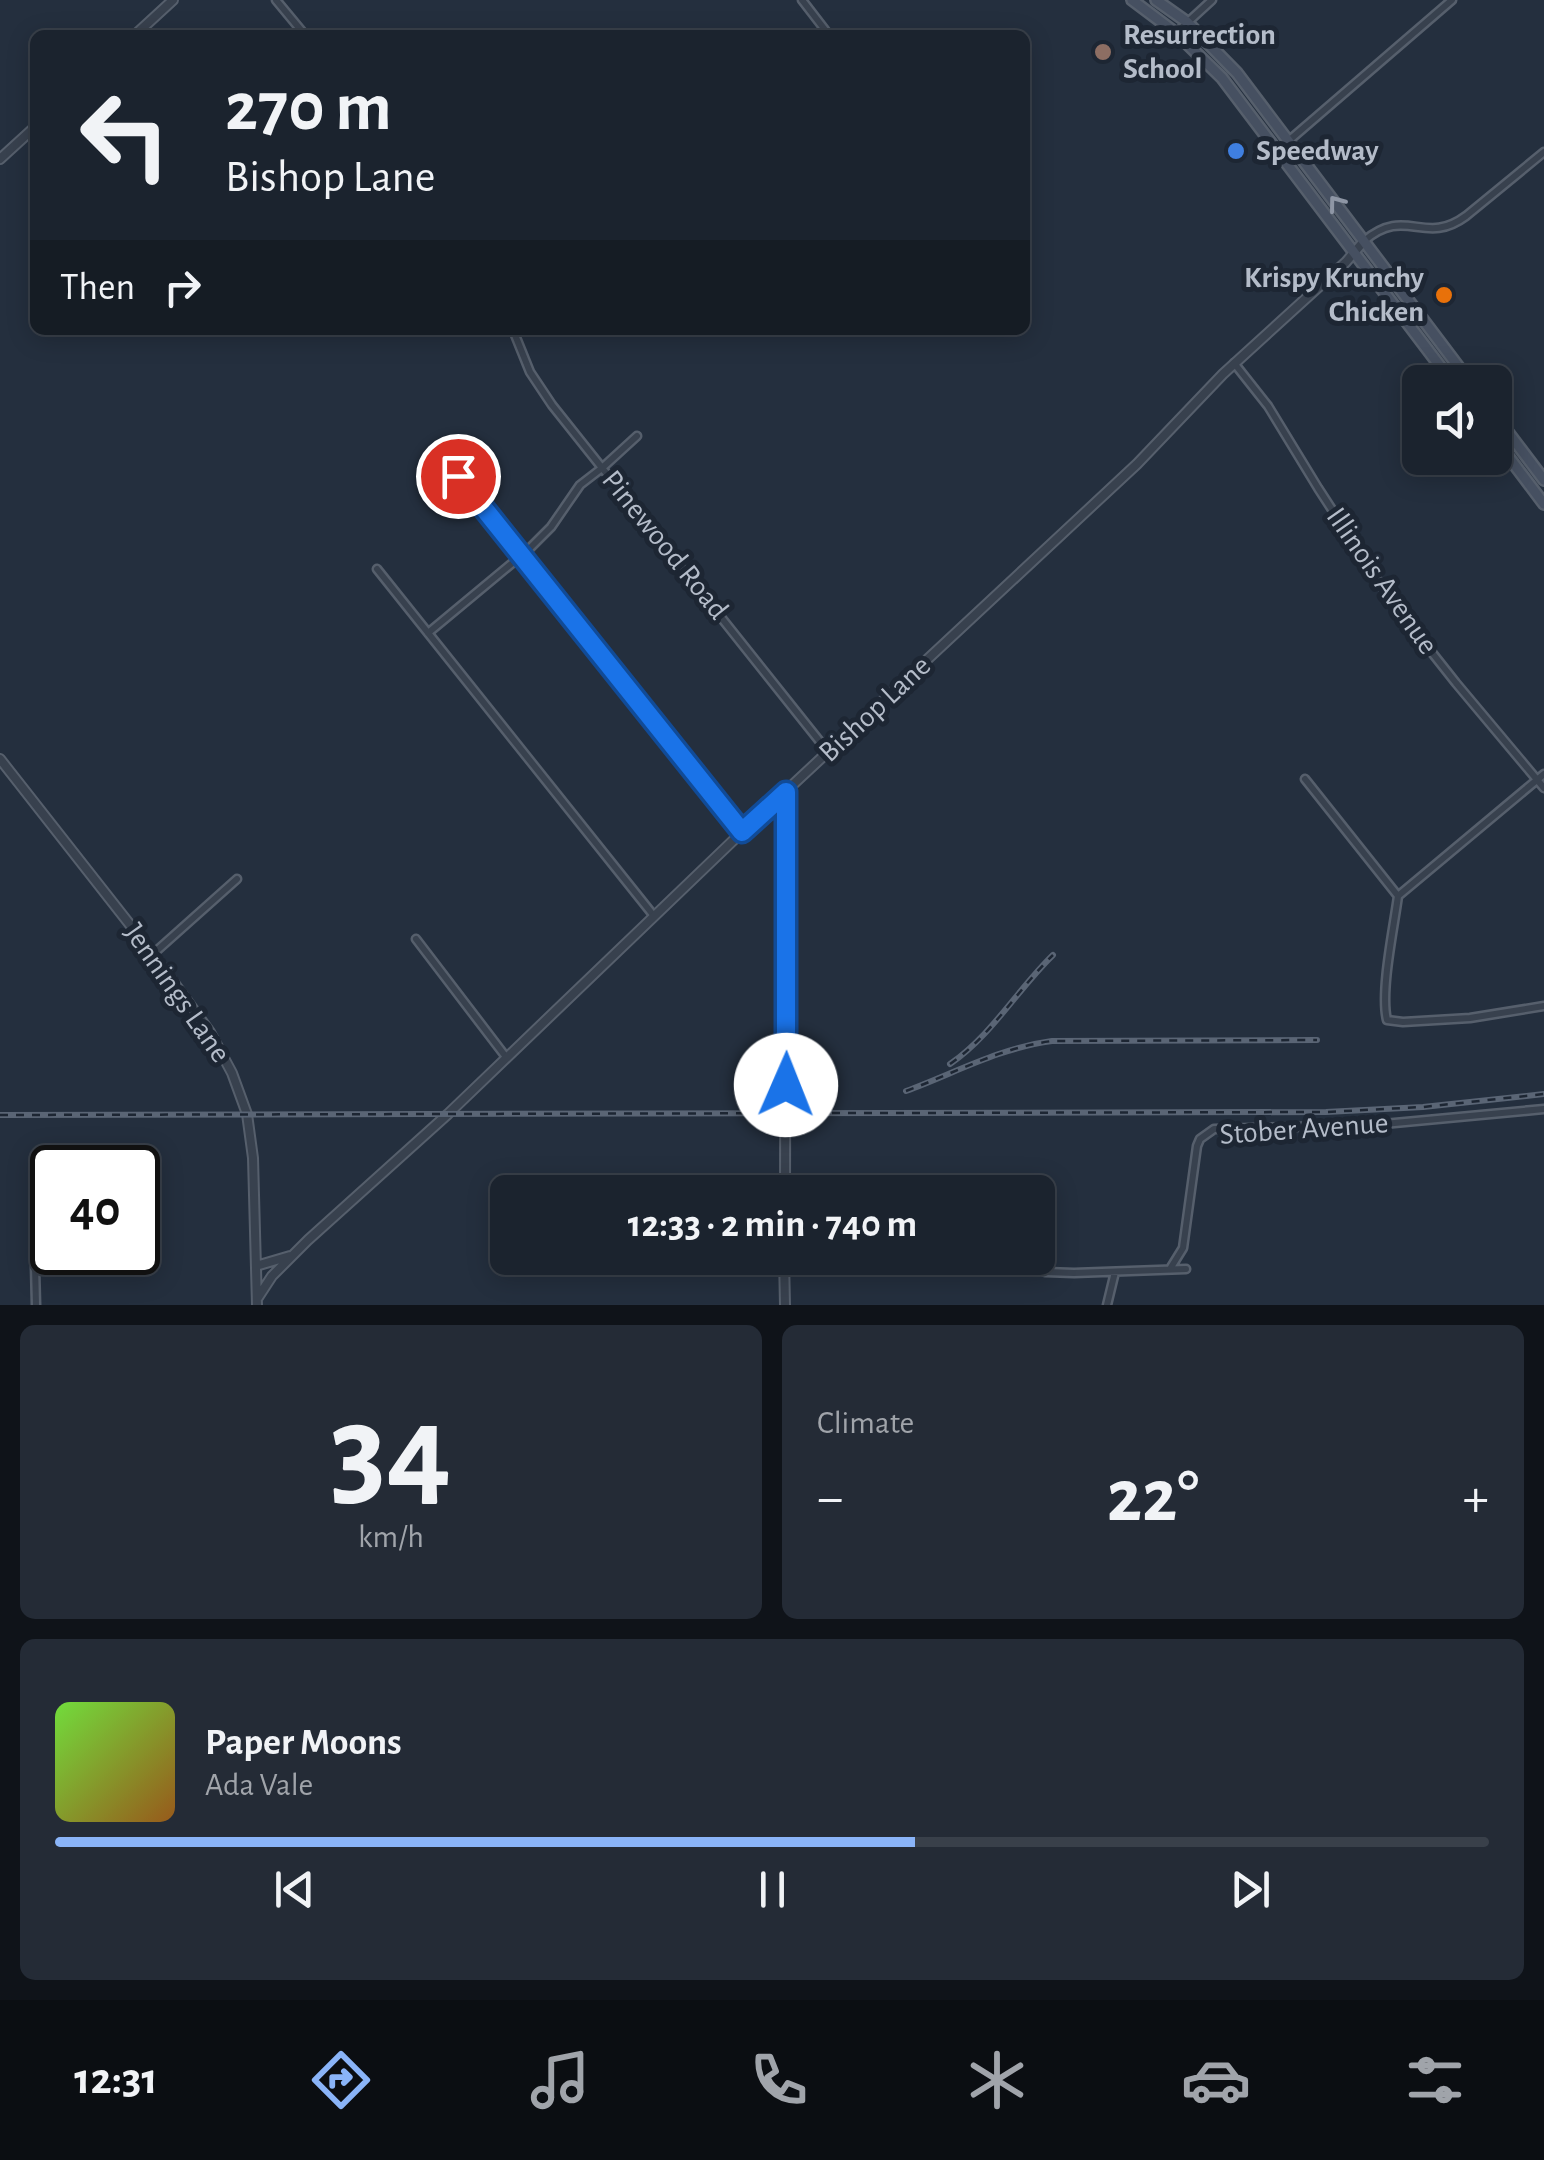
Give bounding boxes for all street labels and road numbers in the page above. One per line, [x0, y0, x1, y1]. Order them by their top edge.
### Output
street label: Pinewood Road [596, 465, 734, 625]
street label: Illinois Avenue [1321, 502, 1443, 660]
street label: Bishop Lane [813, 650, 937, 768]
street label: Jennings Lane [118, 918, 236, 1068]
street label: Stober Avenue [1218, 1108, 1390, 1150]

